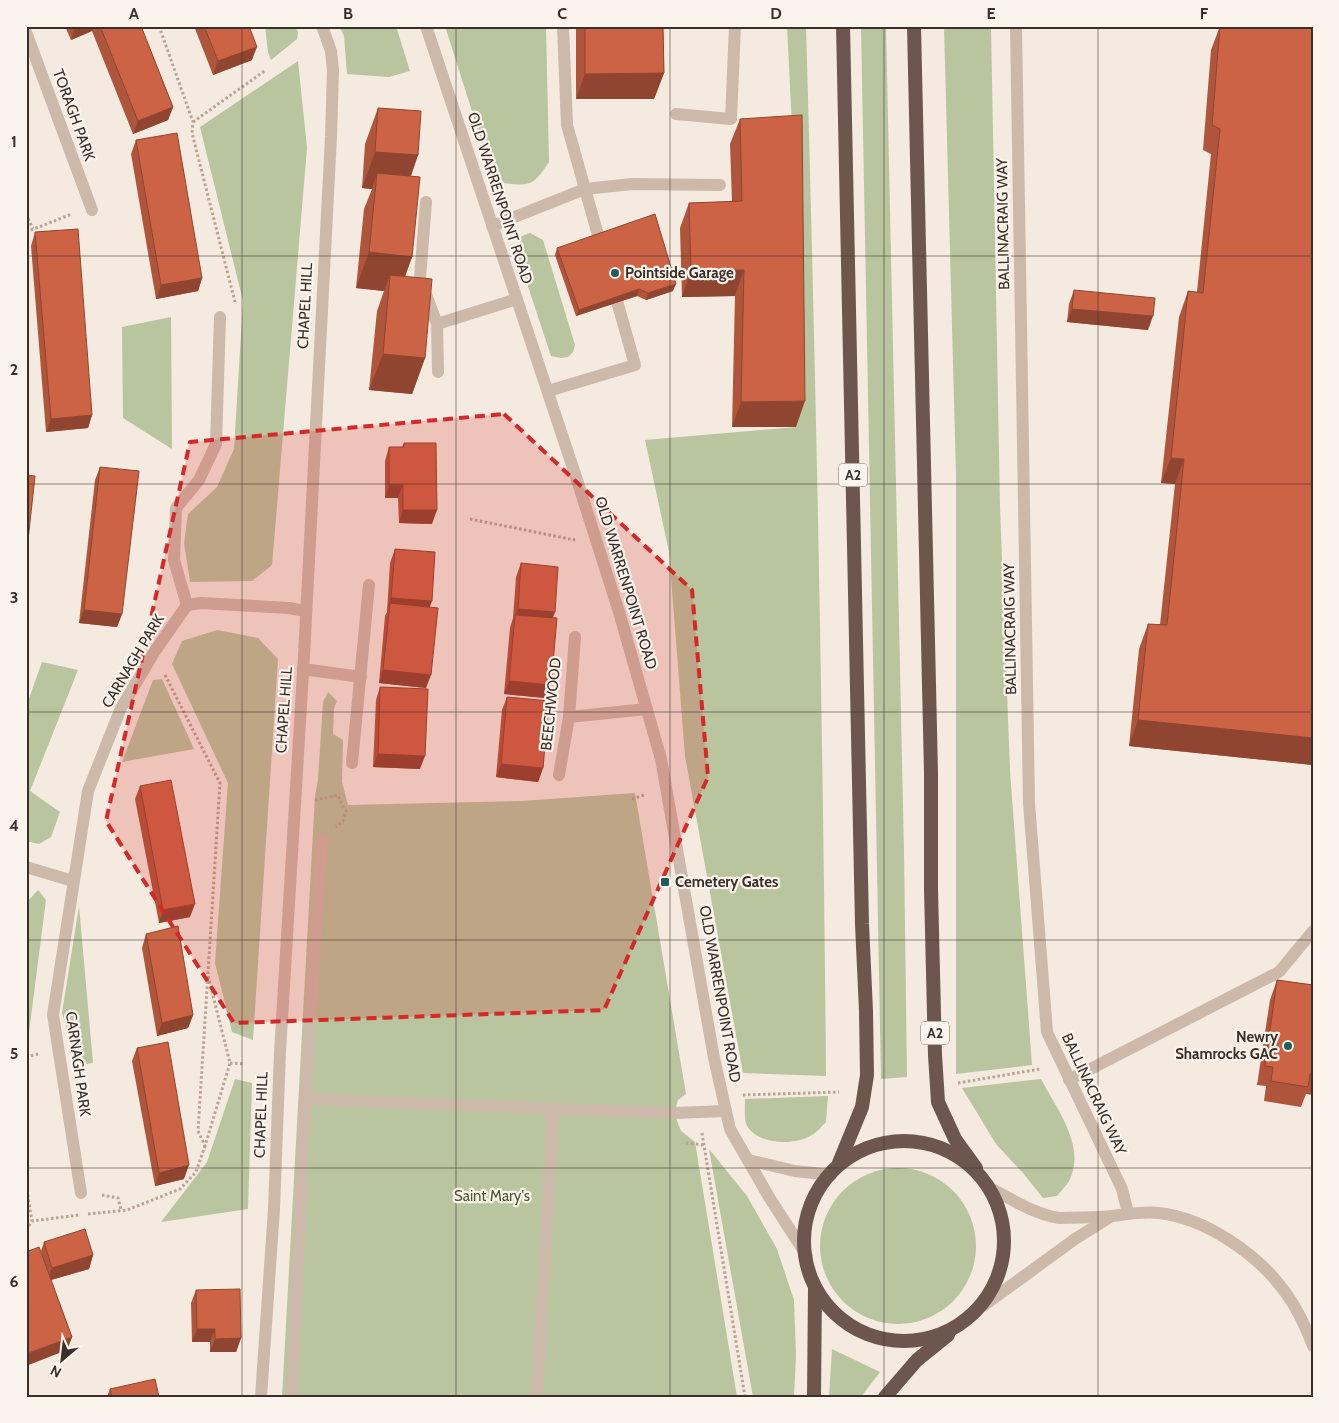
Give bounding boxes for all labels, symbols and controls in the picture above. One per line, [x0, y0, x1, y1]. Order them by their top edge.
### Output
text: A [129, 4, 139, 23]
text: B [343, 4, 353, 23]
text: C [557, 4, 567, 23]
text: D [770, 4, 782, 23]
text: E [986, 4, 996, 23]
text: F [1200, 4, 1209, 23]
street label: TORAGH PARK [49, 67, 99, 164]
street label: OLD WARRENPOINT ROAD [464, 110, 536, 286]
text: 1 [11, 132, 17, 151]
street label: BALLINACRAIG WAY [993, 157, 1013, 290]
street label: CHAPEL HILL [294, 262, 316, 350]
place label: Pointside Garage [625, 264, 734, 282]
marker: Pointside Garage [609, 267, 621, 279]
text: 2 [10, 360, 18, 379]
road number: A2 [839, 464, 867, 486]
street label: OLD WARRENPOINT ROAD [591, 494, 661, 672]
street label: BALLINACRAIG WAY [1000, 562, 1020, 695]
text: 3 [10, 588, 18, 607]
street label: CARNAGH PARK [98, 611, 168, 711]
street label: BEECHWOOD [537, 657, 565, 751]
street label: CHAPEL HILL [272, 666, 296, 754]
text: 4 [9, 816, 19, 835]
place label: Cemetery Gates [675, 873, 778, 891]
marker: Cemetery Gates [659, 876, 671, 888]
street label: OLD WARRENPOINT ROAD [696, 904, 744, 1084]
street label: CARNAGH PARK [62, 1010, 94, 1118]
road number: A2 [921, 1021, 949, 1044]
place label: Newry Shamrocks GAC [1175, 1028, 1279, 1063]
street label: BALLINACRAIG WAY [1058, 1030, 1130, 1158]
marker: Newry Shamrocks GAC [1282, 1040, 1294, 1052]
text: 5 [10, 1044, 18, 1063]
street label: CHAPEL HILL [250, 1071, 272, 1158]
park label: Saint Mary's [454, 1187, 530, 1205]
text: 6 [10, 1272, 19, 1291]
north arrow [38, 1336, 88, 1386]
text: N [47, 1361, 64, 1382]

